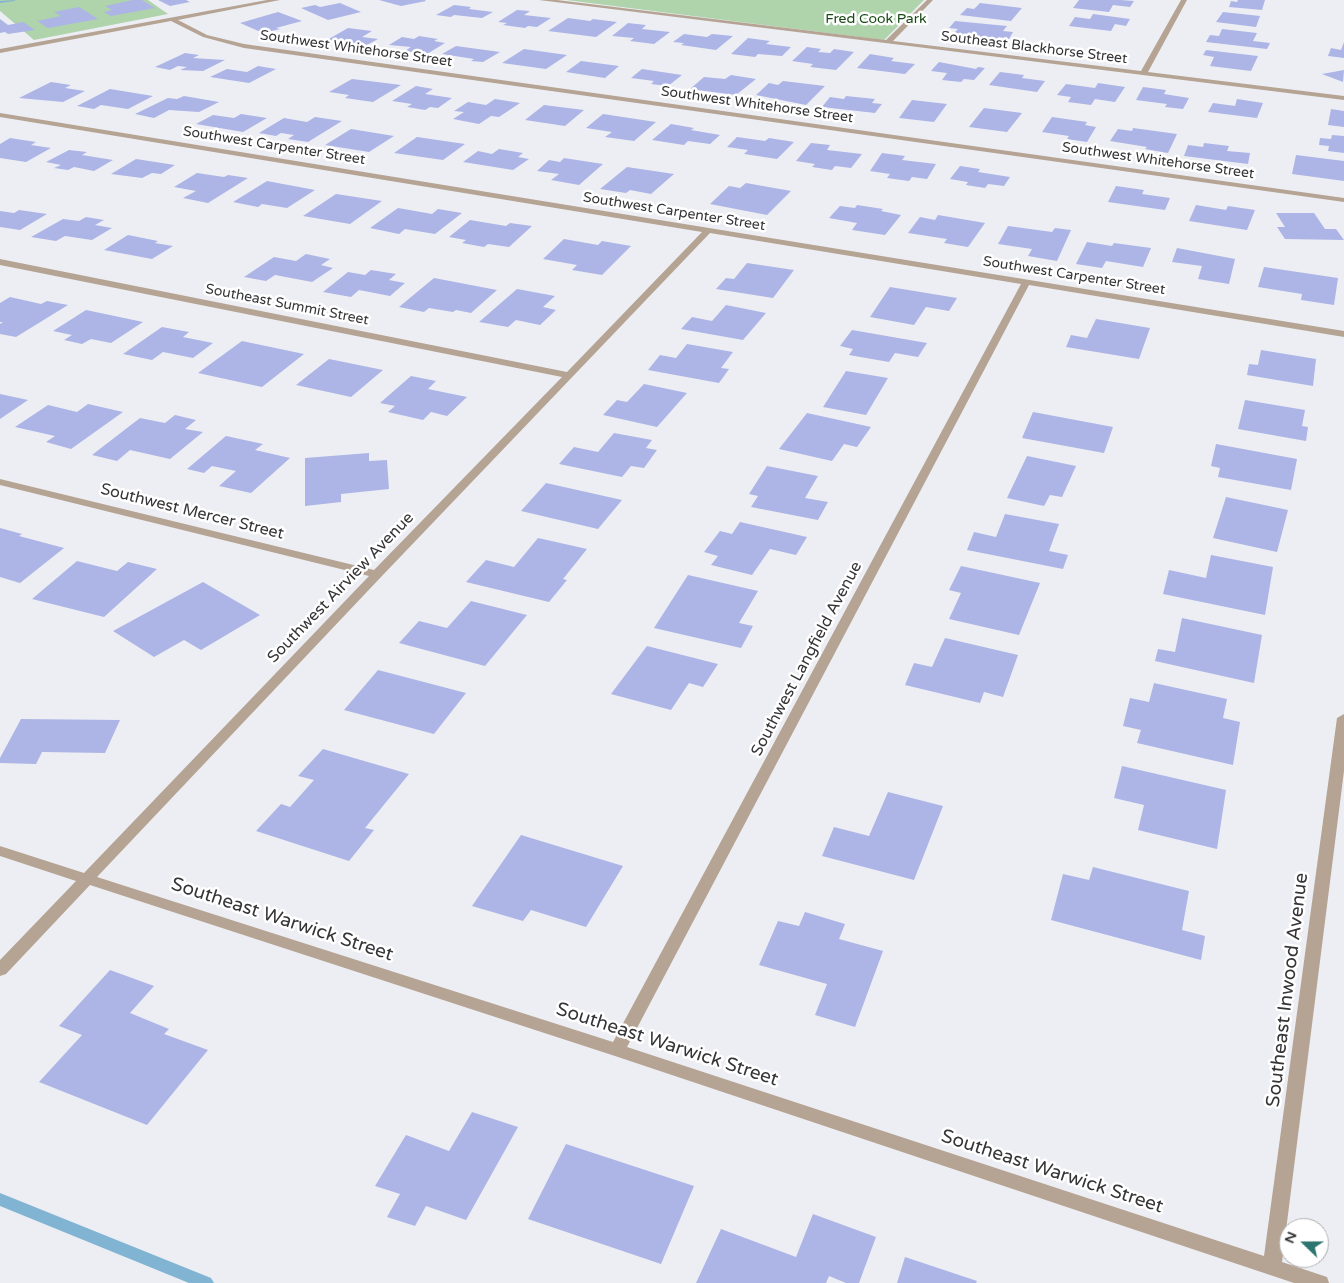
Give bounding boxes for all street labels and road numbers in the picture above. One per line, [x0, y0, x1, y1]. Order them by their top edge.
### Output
street label: Southwest Whitehorse Street [259, 27, 453, 71]
street label: Southeast Blackhorse Street [940, 28, 1128, 68]
street label: Southwest Whitehorse Street [660, 83, 854, 127]
street label: Southwest Carpenter Street [182, 123, 366, 169]
street label: Southwest Whitehorse Street [1061, 139, 1255, 183]
street label: Southwest Carpenter Street [582, 189, 766, 235]
street label: Southwest Carpenter Street [982, 253, 1166, 299]
street label: Southeast Summit Street [204, 281, 370, 329]
street label: Southwest Mercer Street [98, 480, 286, 544]
street label: Southwest Airview Avenue [264, 509, 418, 667]
street label: Southwest Langfield Avenue [748, 559, 866, 759]
street label: Southeast Inwood Avenue [1262, 872, 1314, 1108]
street label: Southeast Warwick Street [168, 873, 396, 967]
street label: Southeast Warwick Street [553, 998, 781, 1092]
street label: Southeast Warwick Street [938, 1125, 1166, 1219]

